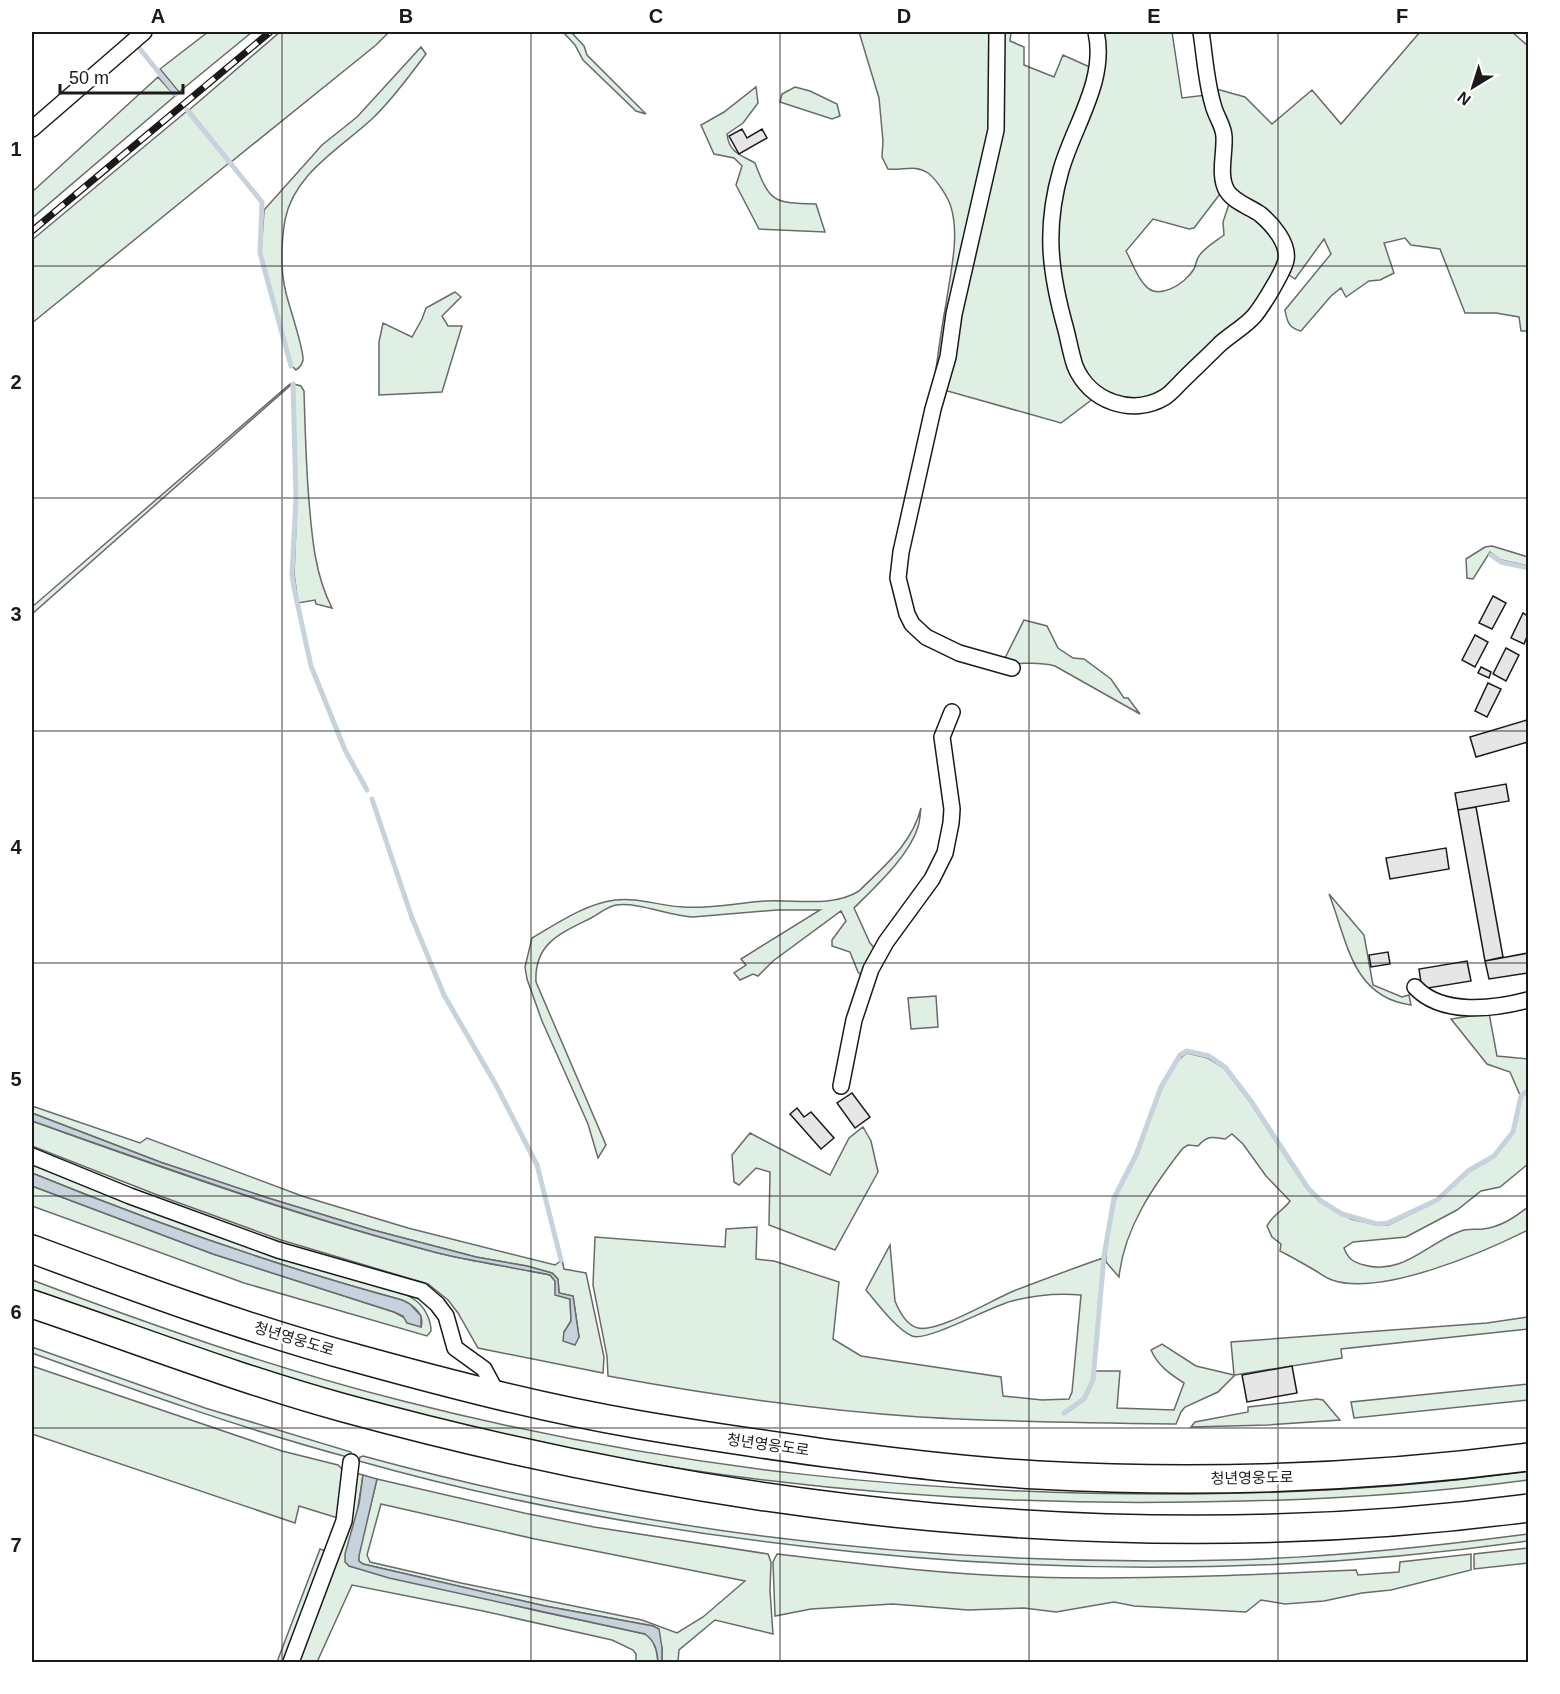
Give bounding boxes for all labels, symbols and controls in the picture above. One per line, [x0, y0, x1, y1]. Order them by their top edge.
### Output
text: A [151, 5, 165, 27]
text: B [399, 5, 413, 27]
text: C [649, 5, 663, 27]
text: D [897, 5, 911, 27]
text: E [1147, 5, 1161, 27]
text: F [1396, 5, 1408, 27]
scale bar [60, 57, 183, 95]
north arrow [1443, 57, 1503, 117]
text: 50 m [69, 68, 109, 88]
text: N [1454, 88, 1474, 109]
text: 1 [10, 138, 22, 160]
text: 2 [10, 371, 22, 393]
text: 3 [10, 603, 22, 625]
text: 4 [10, 836, 22, 858]
text: 5 [10, 1068, 22, 1090]
text: 6 [10, 1301, 22, 1323]
street label: 청년영웅도로 [252, 1318, 336, 1359]
street label: 청년영웅도로 [726, 1430, 810, 1459]
street label: 청년영웅도로 [1210, 1468, 1294, 1487]
text: 7 [10, 1534, 22, 1556]

